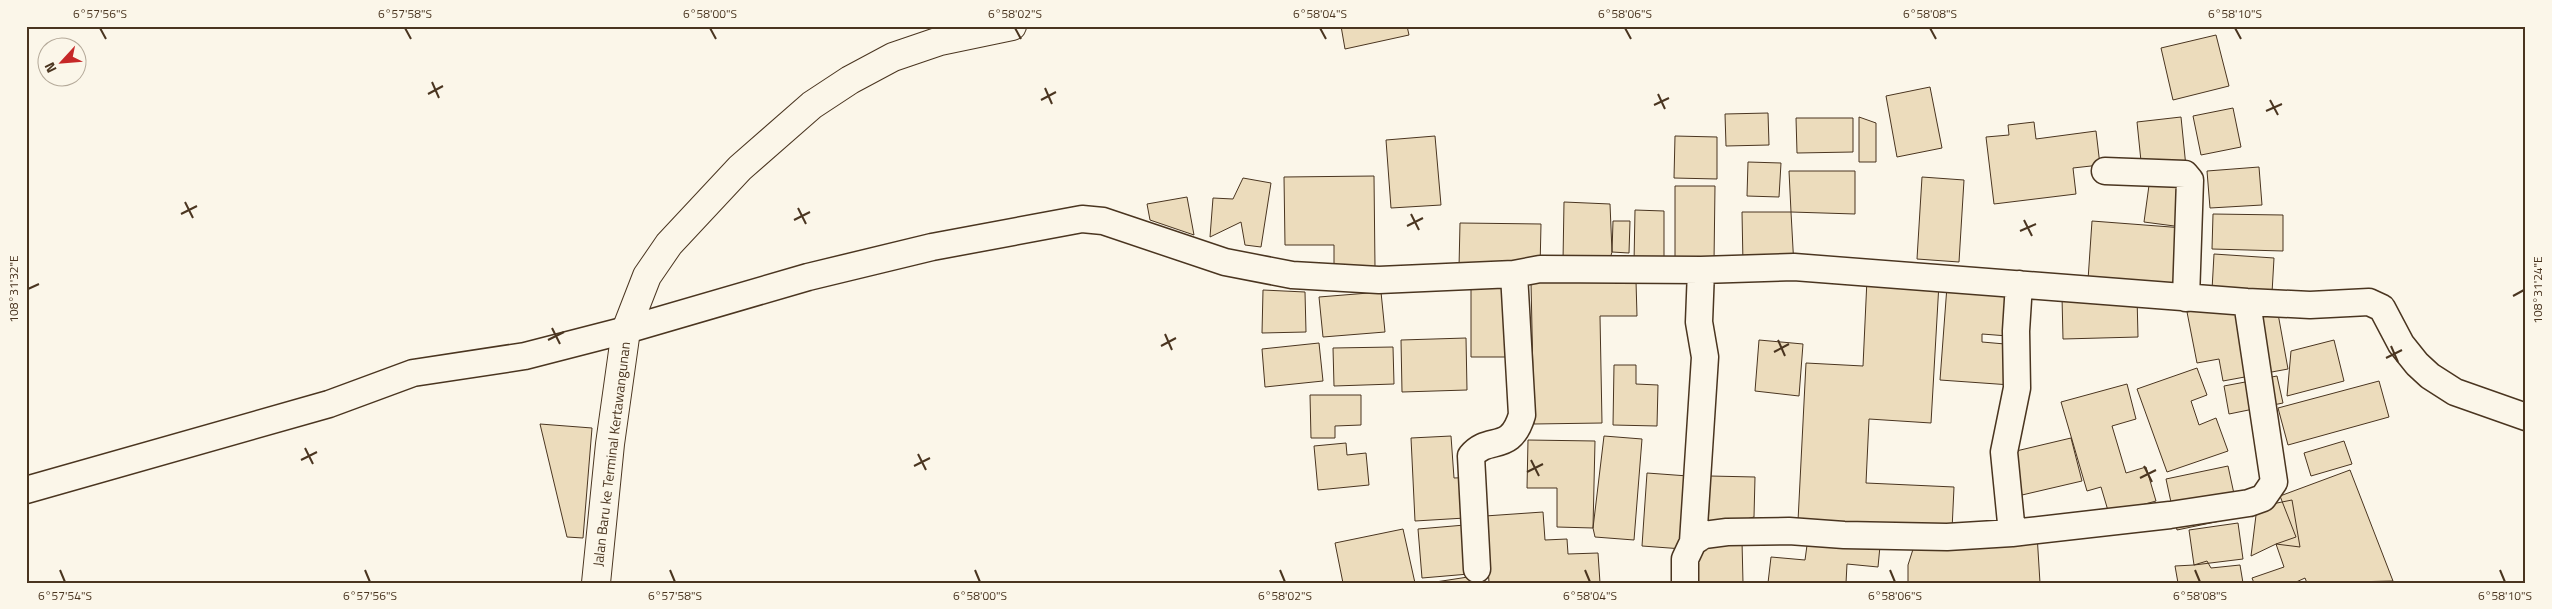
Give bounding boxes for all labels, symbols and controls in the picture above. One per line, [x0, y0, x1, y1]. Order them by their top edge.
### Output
text: 6°57'56"S [73, 4, 127, 23]
text: 6°57'58"S [378, 4, 432, 23]
text: 6°58'00"S [683, 4, 737, 23]
text: 6°58'02"S [988, 4, 1042, 23]
text: 6°58'04"S [1293, 4, 1347, 23]
text: 6°58'06"S [1598, 4, 1652, 23]
text: 6°58'08"S [1903, 4, 1957, 23]
text: 6°58'10"S [2208, 4, 2262, 23]
north arrow [38, 38, 88, 88]
text: N [38, 59, 61, 77]
text: 108°31'32"E [4, 255, 23, 323]
text: 108°31'24"E [2528, 256, 2547, 324]
street label: Jalan Baru ke Terminal Kertawangunan [587, 340, 635, 568]
text: 6°57'54"S [38, 586, 92, 605]
text: 6°57'56"S [343, 586, 397, 605]
text: 6°57'58"S [648, 586, 702, 605]
text: 6°58'00"S [953, 586, 1007, 605]
text: 6°58'02"S [1258, 586, 1312, 605]
text: 6°58'04"S [1563, 586, 1617, 605]
text: 6°58'06"S [1868, 586, 1922, 605]
text: 6°58'08"S [2173, 586, 2227, 605]
text: 6°58'10"S [2478, 586, 2532, 605]

